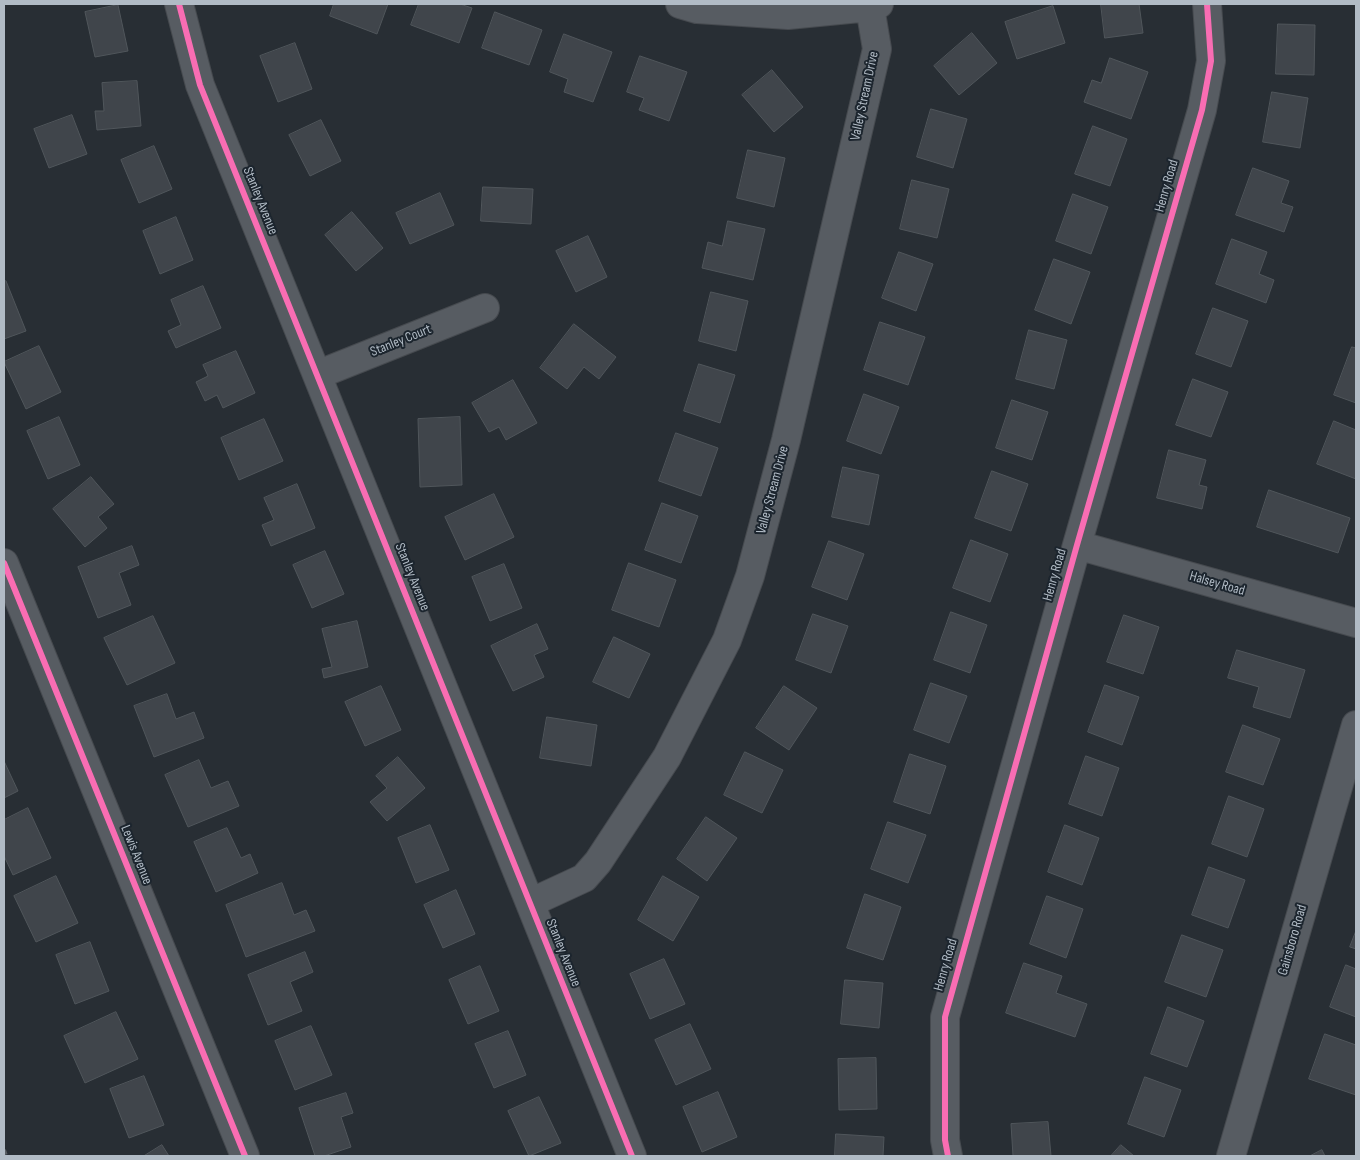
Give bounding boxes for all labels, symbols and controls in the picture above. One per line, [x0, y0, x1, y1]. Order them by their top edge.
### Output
street label: Valley Stream Drive [847, 50, 883, 142]
street label: Henry Road [1152, 158, 1182, 214]
street label: Stanley Avenue [239, 165, 281, 237]
street label: Stanley Court [368, 321, 434, 361]
street label: Valley Stream Drive [753, 444, 793, 536]
street label: Stanley Avenue [391, 541, 433, 613]
street label: Henry Road [1040, 547, 1070, 603]
street label: Halsey Road [1187, 568, 1247, 600]
street label: Lewis Avenue [116, 823, 156, 887]
street label: Gainsboro Road [1275, 903, 1311, 977]
street label: Stanley Avenue [542, 917, 584, 989]
street label: Henry Road [931, 937, 961, 993]

